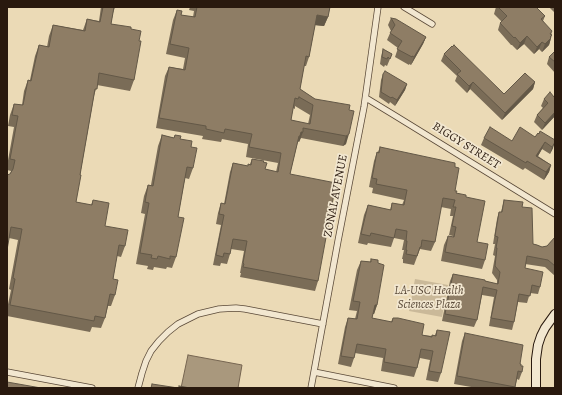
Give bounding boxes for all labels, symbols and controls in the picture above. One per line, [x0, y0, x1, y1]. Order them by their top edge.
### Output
street label: BIGGY STREET [429, 119, 503, 173]
street label: ZONAL AVENUE [321, 153, 351, 239]
park label: LA-USC Health Sciences Plaza [394, 284, 464, 312]

